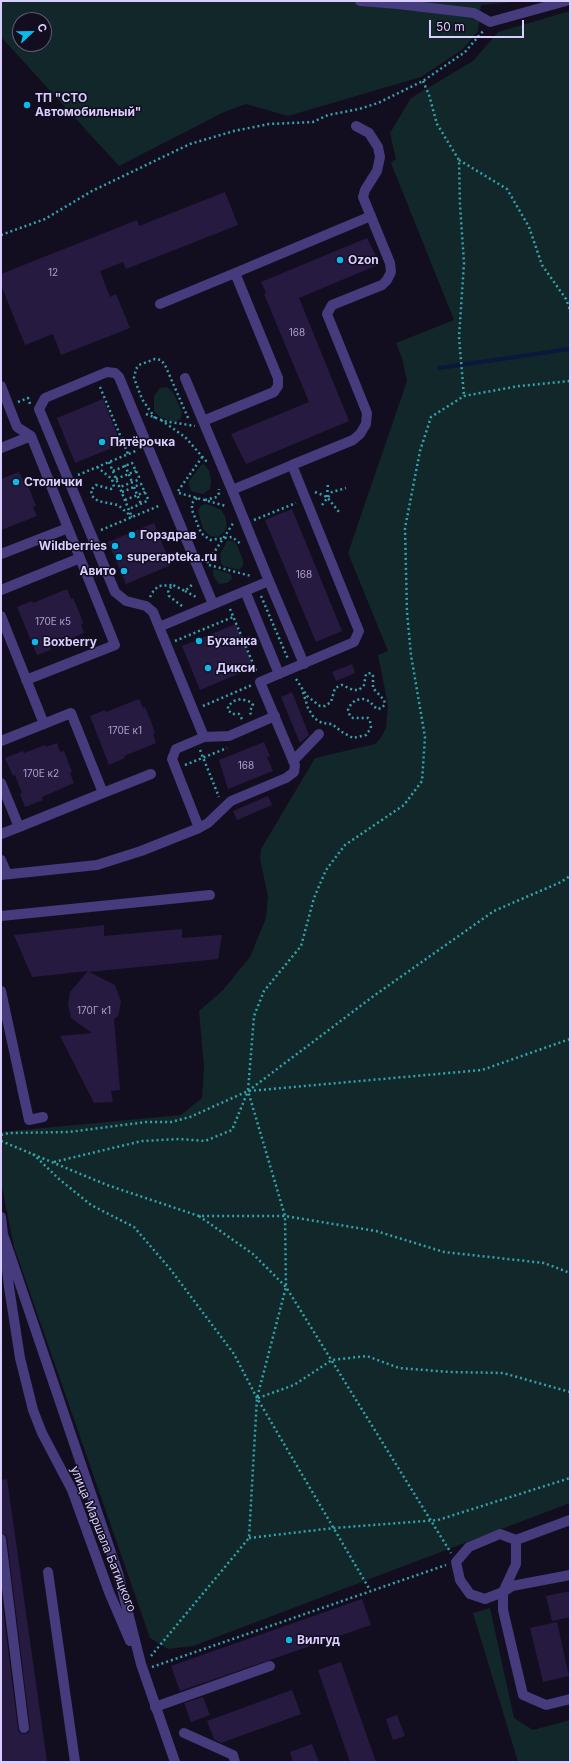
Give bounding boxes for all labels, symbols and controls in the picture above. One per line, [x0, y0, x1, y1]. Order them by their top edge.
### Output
north arrow [12, 12, 52, 52]
scale bar [431, 12, 526, 38]
text: 50 m [436, 19, 465, 34]
text: С [34, 21, 50, 34]
place label: ТП "СТО Автомобильный" [35, 91, 141, 119]
marker: ТП "СТО Автомобильный" [22, 100, 32, 110]
place label: Ozon [348, 253, 379, 267]
marker: Ozon [335, 255, 345, 265]
house number: 12 [48, 267, 58, 279]
house number: 168 [289, 327, 305, 339]
place label: Пятёрочка [110, 435, 175, 449]
marker: Пятёрочка [97, 437, 107, 447]
place label: Столички [24, 475, 82, 489]
marker: Столички [11, 477, 21, 487]
place label: Горздрав [140, 528, 197, 542]
marker: Горздрав [127, 530, 137, 540]
place label: Wildberries [39, 539, 107, 553]
marker: Wildberries [110, 541, 120, 551]
place label: superapteka.ru [127, 550, 217, 564]
marker: superapteka.ru [114, 552, 124, 562]
place label: Авито [79, 564, 116, 578]
marker: Авито [119, 566, 129, 576]
house number: 168 [296, 569, 312, 581]
house number: 170Е к5 [35, 616, 71, 628]
place label: Буханка [207, 634, 257, 648]
place label: Boxberry [43, 635, 97, 649]
marker: Буханка [194, 636, 204, 646]
marker: Boxberry [30, 637, 40, 647]
place label: Дикси [216, 661, 255, 675]
marker: Дикси [203, 663, 213, 673]
house number: 170Е к1 [108, 725, 142, 737]
house number: 168 [238, 760, 254, 772]
house number: 170Е к2 [23, 768, 59, 780]
house number: 170Г к1 [77, 1005, 111, 1017]
street label: улица Маршала Батицкого [67, 1464, 139, 1614]
place label: Вилгуд [297, 1633, 340, 1647]
marker: Вилгуд [284, 1635, 294, 1645]

